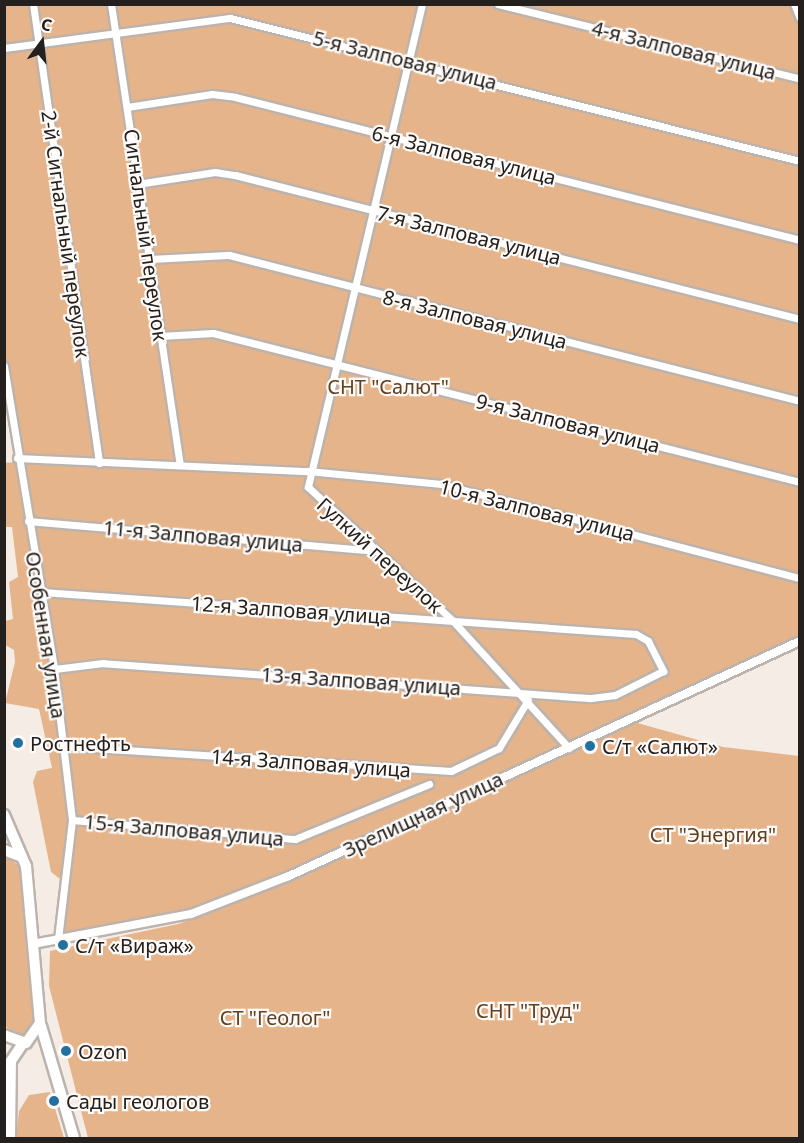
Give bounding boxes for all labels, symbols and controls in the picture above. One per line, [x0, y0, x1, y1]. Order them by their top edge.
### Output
north arrow [12, 12, 72, 72]
text: С [39, 13, 54, 37]
street label: 4-я Залповая улица [589, 16, 779, 84]
street label: 5-я Залповая улица [310, 26, 500, 94]
street label: 2-й Сигнальный переулок [37, 109, 95, 359]
street label: 6-я Залповая улица [369, 121, 559, 189]
street label: Сигнальный переулок [119, 127, 173, 343]
street label: 7-я Залповая улица [374, 201, 564, 269]
street label: 8-я Залповая улица [380, 285, 570, 353]
park label: СНТ "Салют" [327, 374, 449, 398]
street label: 9-я Залповая улица [473, 389, 663, 457]
street label: 10-я Залповая улица [437, 474, 637, 546]
street label: Гулкий переулок [312, 492, 448, 618]
street label: 11-я Залповая улица [102, 515, 304, 557]
street label: Особенная улица [21, 550, 71, 720]
street label: 12-я Залповая улица [190, 591, 392, 629]
street label: 13-я Залповая улица [260, 662, 462, 700]
place label: Ростнефть [30, 731, 131, 755]
place label: С/т «Салют» [602, 734, 718, 758]
marker: Ростнефть [11, 736, 25, 750]
marker: С/т «Салют» [583, 739, 597, 753]
street label: 14-я Залповая улица [210, 744, 412, 782]
street label: Зрелищная улица [339, 766, 507, 862]
street label: 15-я Залповая улица [83, 809, 285, 851]
park label: СТ "Энергия" [650, 822, 776, 846]
place label: С/т «Вираж» [75, 933, 194, 957]
marker: С/т «Вираж» [56, 938, 70, 952]
park label: СНТ "Труд" [476, 998, 580, 1022]
park label: СТ "Геолог" [220, 1005, 330, 1029]
place label: Ozon [78, 1039, 127, 1063]
marker: Ozon [59, 1044, 73, 1058]
place label: Сады геологов [66, 1089, 209, 1113]
marker: Сады геологов [47, 1094, 61, 1108]

